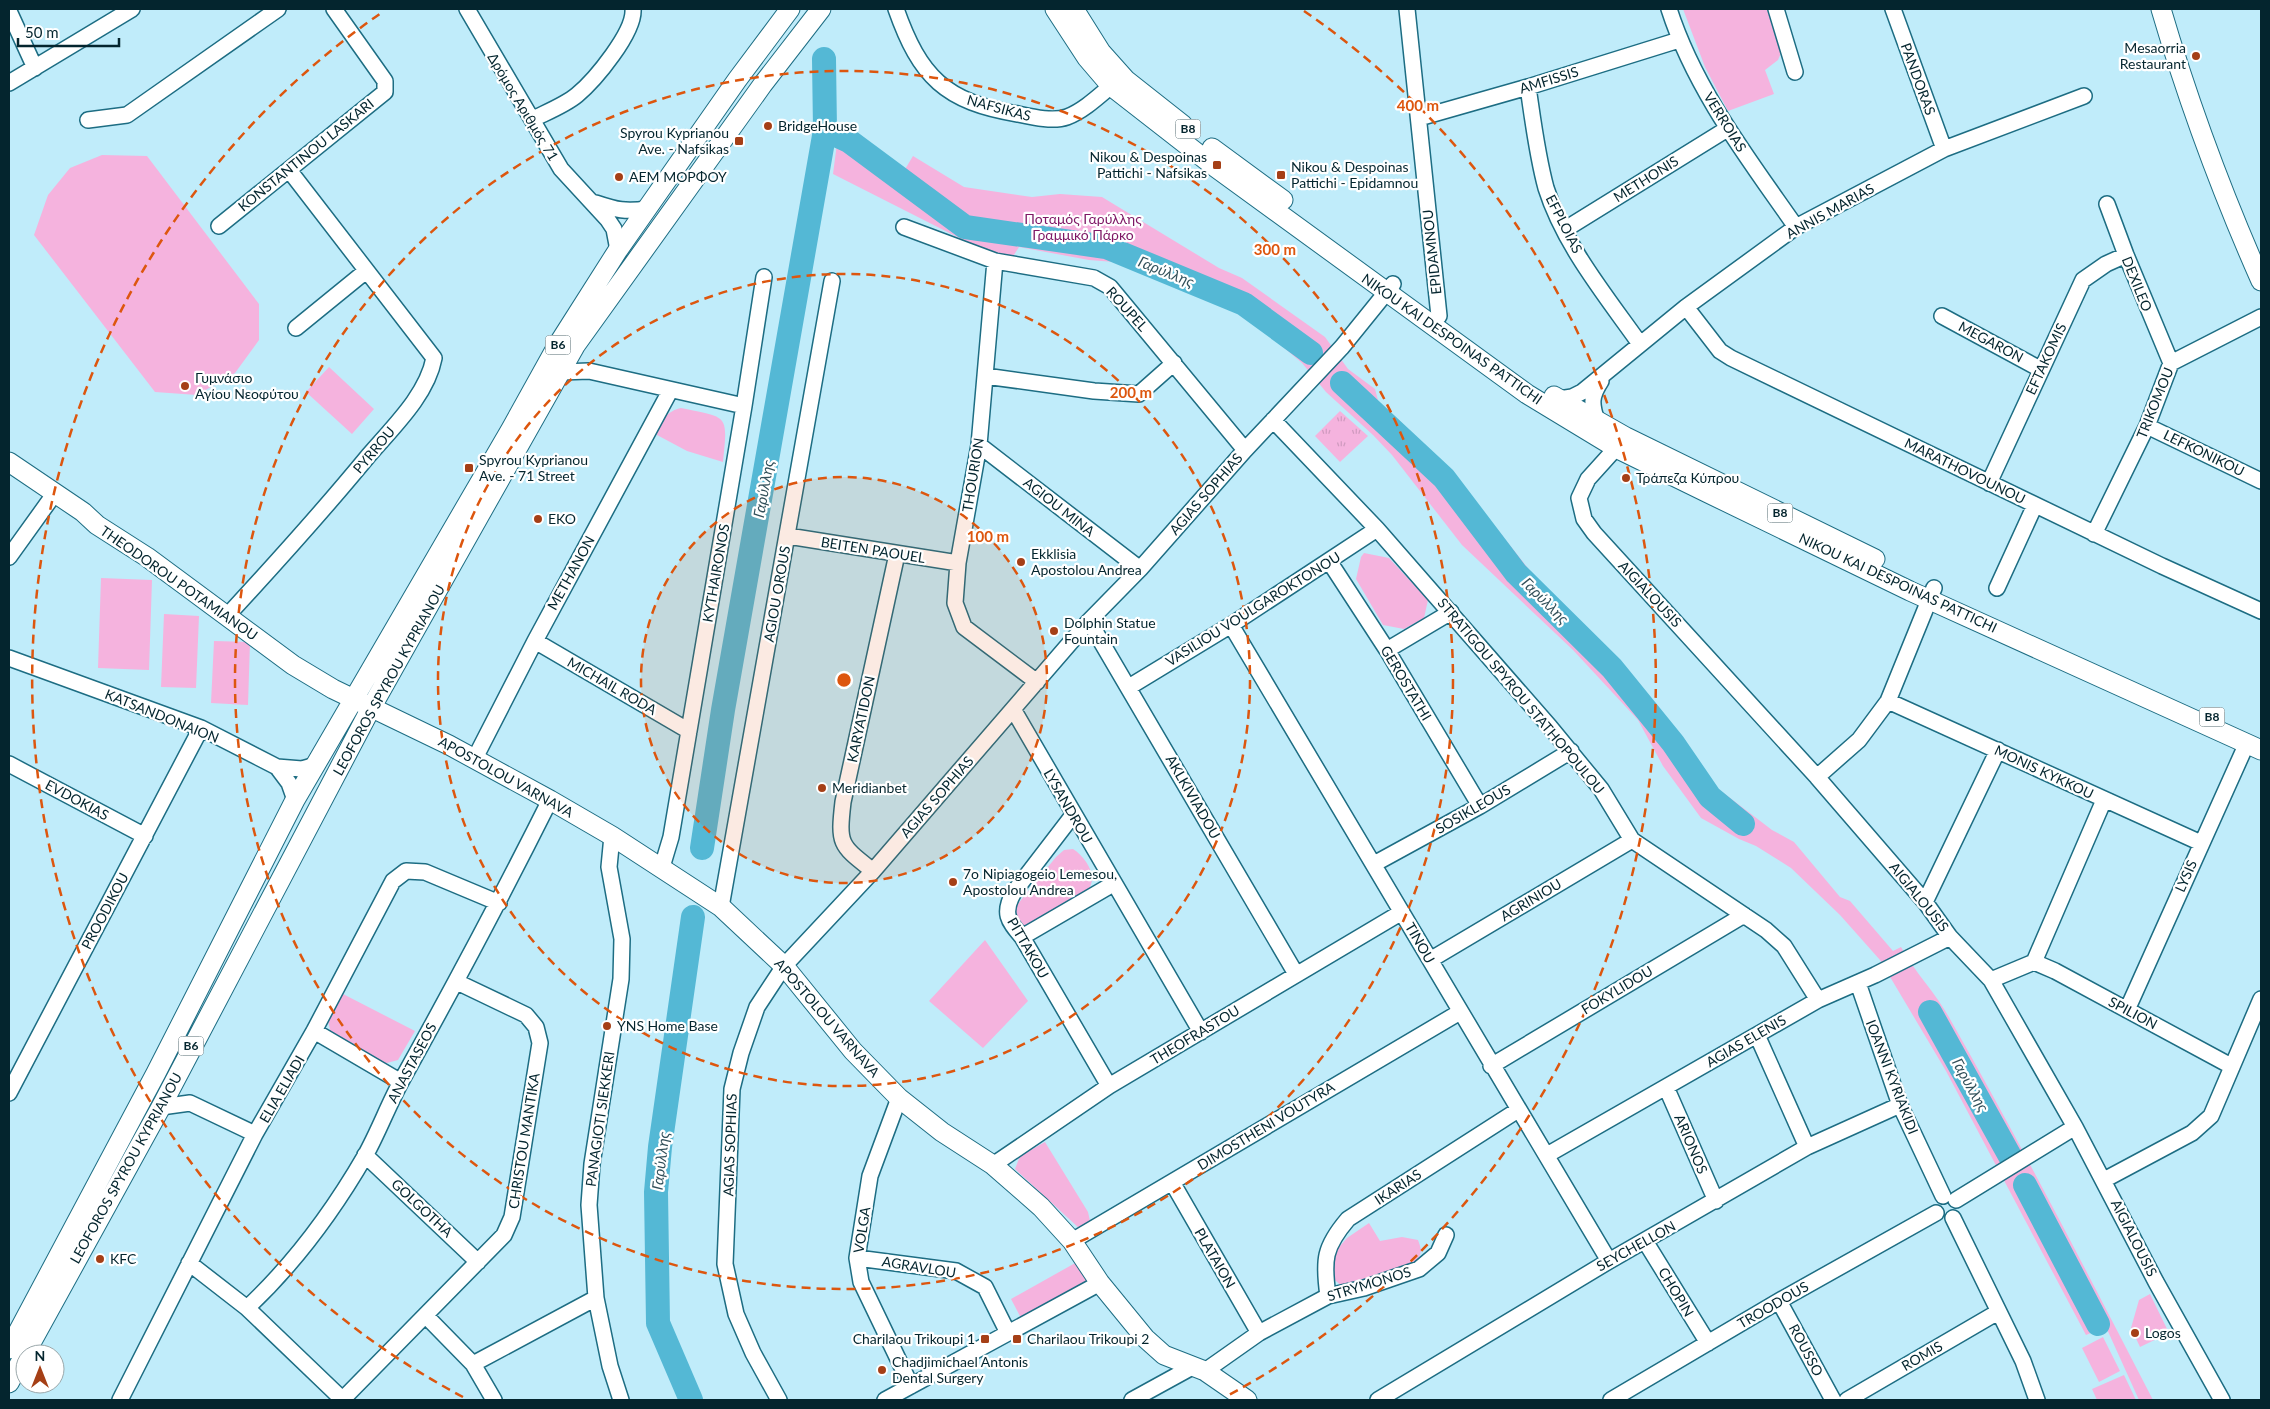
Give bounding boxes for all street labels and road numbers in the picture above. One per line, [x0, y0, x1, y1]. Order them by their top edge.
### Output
street label: PANDORAS [1898, 40, 1939, 117]
street label: Δρόμος Αριθμός 71 [484, 50, 562, 164]
street label: AMFISSIS [1517, 62, 1581, 97]
street label: VERROIAS [1700, 89, 1750, 155]
street label: NAFSIKAS [965, 91, 1033, 124]
street label: KONSTANTINOU LASKARI [235, 95, 377, 214]
road number: B8 [1176, 120, 1200, 138]
street label: METHONIS [1610, 152, 1681, 205]
street label: ANNIS MARIAS [1783, 179, 1877, 242]
street label: EFPLOIAS [1542, 192, 1586, 256]
street label: EPIDAMNOU [1419, 209, 1444, 295]
street label: DEXILEO [2119, 254, 2156, 314]
street label: NIKOU KAI DESPOINAS PATTICHI [1359, 270, 1546, 408]
street label: ROUPEL [1103, 283, 1152, 334]
street label: MEGARON [1956, 317, 2027, 366]
street label: EFTAKOMIS [2022, 320, 2070, 397]
road number: B6 [546, 336, 570, 354]
street label: TRIKOMOU [2133, 365, 2177, 441]
street label: PYRROU [349, 423, 398, 477]
street label: LEFKONIKOU [2161, 426, 2247, 479]
street label: MARATHOVOUNOU [1902, 434, 2029, 507]
street label: THOURION [958, 437, 987, 513]
street label: AGIAS SOPHIAS [1165, 449, 1246, 538]
street label: AGIOU MINA [1020, 474, 1099, 540]
road number: B8 [1768, 503, 1792, 522]
street label: THEODOROU POTAMIANOU [97, 522, 261, 644]
street label: KYTHAIRONOS [698, 522, 733, 624]
street label: NIKOU KAI DESPOINAS PATTICHI [1797, 529, 2000, 636]
street label: METHANON [543, 533, 598, 613]
street label: BEITEN PAOUEL [820, 533, 926, 566]
street label: AGIOU OROUS [760, 544, 793, 643]
street label: VASILIOU VOULGAROKTONOU [1162, 548, 1343, 670]
street label: AIGIALOUSIS [1615, 557, 1685, 630]
street label: LEOFOROS SPYROU KYPRIANOU [329, 581, 448, 778]
street label: STRATIGOU SPYROU STATHOPOULOU [1434, 594, 1608, 797]
street label: GEROSTATHI [1377, 642, 1435, 723]
street label: MICHAIL RODA [565, 653, 660, 718]
street label: KARYATIDON [843, 674, 878, 764]
street label: KATSANDONAION [103, 685, 222, 746]
road number: B8 [2200, 708, 2224, 726]
street label: APOSTOLOU VARNAVA [436, 732, 577, 821]
street label: MONIS KYKKOU [1992, 741, 2097, 802]
street label: AGIAS SOPHIAS [896, 752, 977, 841]
street label: AKLKIVIADOU [1163, 752, 1224, 842]
street label: LYSANDROU [1040, 766, 1096, 846]
street label: EVDOKIAS [42, 776, 112, 823]
street label: SOSIKLEOUS [1432, 780, 1513, 837]
street label: LYSIS [2171, 857, 2200, 895]
street label: AIGIALOUSIS [1886, 859, 1953, 935]
street label: PROODIKOU [77, 870, 132, 952]
street label: AGRINIOU [1497, 875, 1564, 924]
street label: PITTAKOU [1004, 914, 1053, 981]
street label: TINOU [1402, 919, 1439, 966]
street label: APOSTOLOU VARNAVA [771, 955, 884, 1081]
street label: FOKYLIDOU [1578, 962, 1656, 1018]
street label: SPILION [2106, 993, 2161, 1032]
street label: THEOFRASTOU [1147, 1001, 1242, 1068]
street label: AGIAS ELENIS [1703, 1011, 1789, 1070]
street label: IOANNI KYRIAKIDI [1863, 1017, 1922, 1136]
street label: ANASTASEOS [383, 1020, 440, 1106]
road number: B6 [178, 1036, 204, 1056]
street label: PANAGIOTI SIEKKERI [582, 1050, 617, 1188]
street label: ELIA ELIADI [255, 1052, 308, 1125]
street label: LEOFOROS SPYROU KYPRIANOU [66, 1069, 185, 1266]
street label: CHRISTOU MANTIKA [504, 1071, 543, 1210]
street label: DIMOSTHENI VOUTYRA [1194, 1078, 1338, 1173]
street label: AGIAS SOPHIAS [719, 1093, 740, 1197]
street label: ARIONOS [1671, 1112, 1712, 1176]
street label: IKARIAS [1371, 1165, 1424, 1208]
street label: GOLGOTHA [388, 1175, 457, 1241]
street label: AIGIALOUSIS [2108, 1196, 2161, 1279]
street label: VOLGA [849, 1205, 874, 1254]
street label: SEYCHELLON [1593, 1217, 1678, 1274]
street label: PLATAION [1191, 1225, 1239, 1291]
street label: AGRAVLOU [881, 1252, 957, 1281]
street label: STRYMONOS [1325, 1263, 1413, 1304]
street label: CHOPIN [1655, 1264, 1698, 1319]
street label: TROODOUS [1734, 1277, 1811, 1332]
street label: ROUSSO [1786, 1321, 1827, 1379]
street label: ROMIS [1898, 1337, 1945, 1374]

